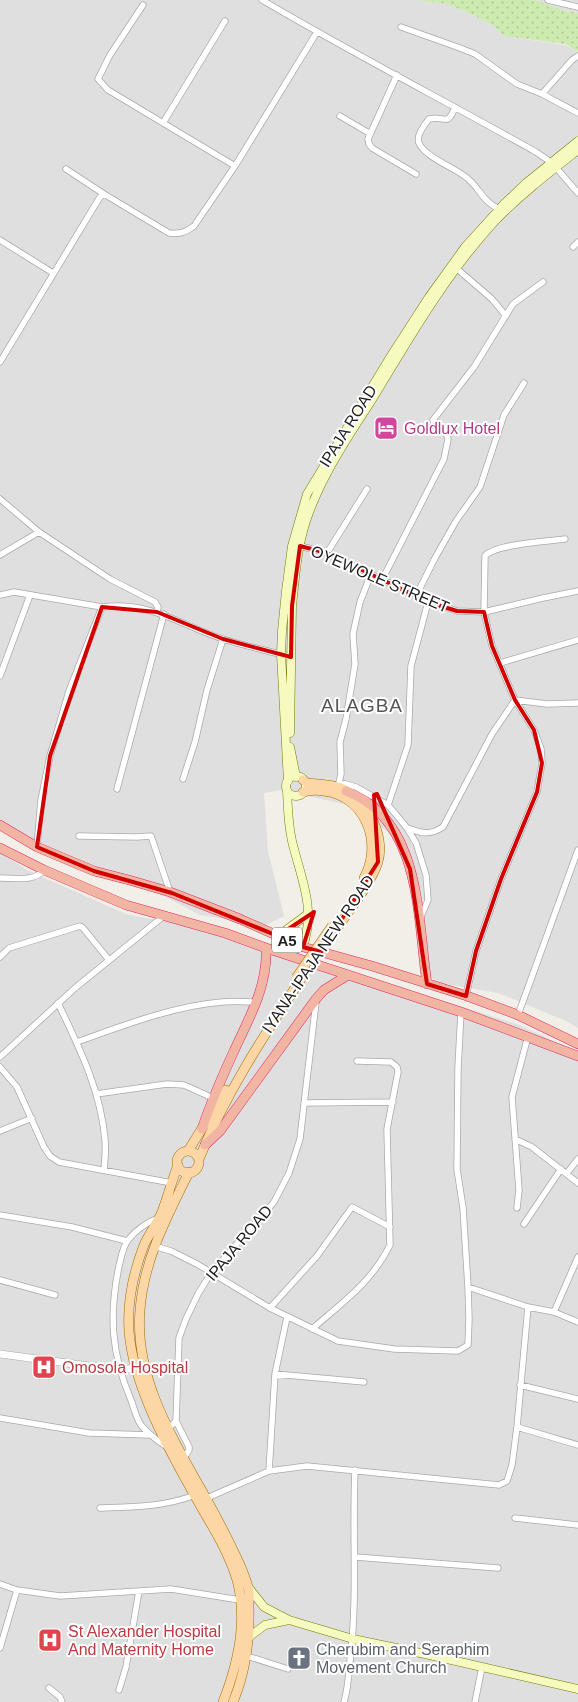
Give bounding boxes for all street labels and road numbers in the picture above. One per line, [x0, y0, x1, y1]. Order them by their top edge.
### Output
street label: IPAJA ROAD [316, 382, 380, 470]
street label: OYEWOLE STREET [308, 542, 452, 616]
street label: IYANA-IPAJA NEW ROAD [259, 872, 377, 1036]
road number: A5 [272, 928, 302, 952]
street label: IPAJA ROAD [203, 1202, 275, 1284]

